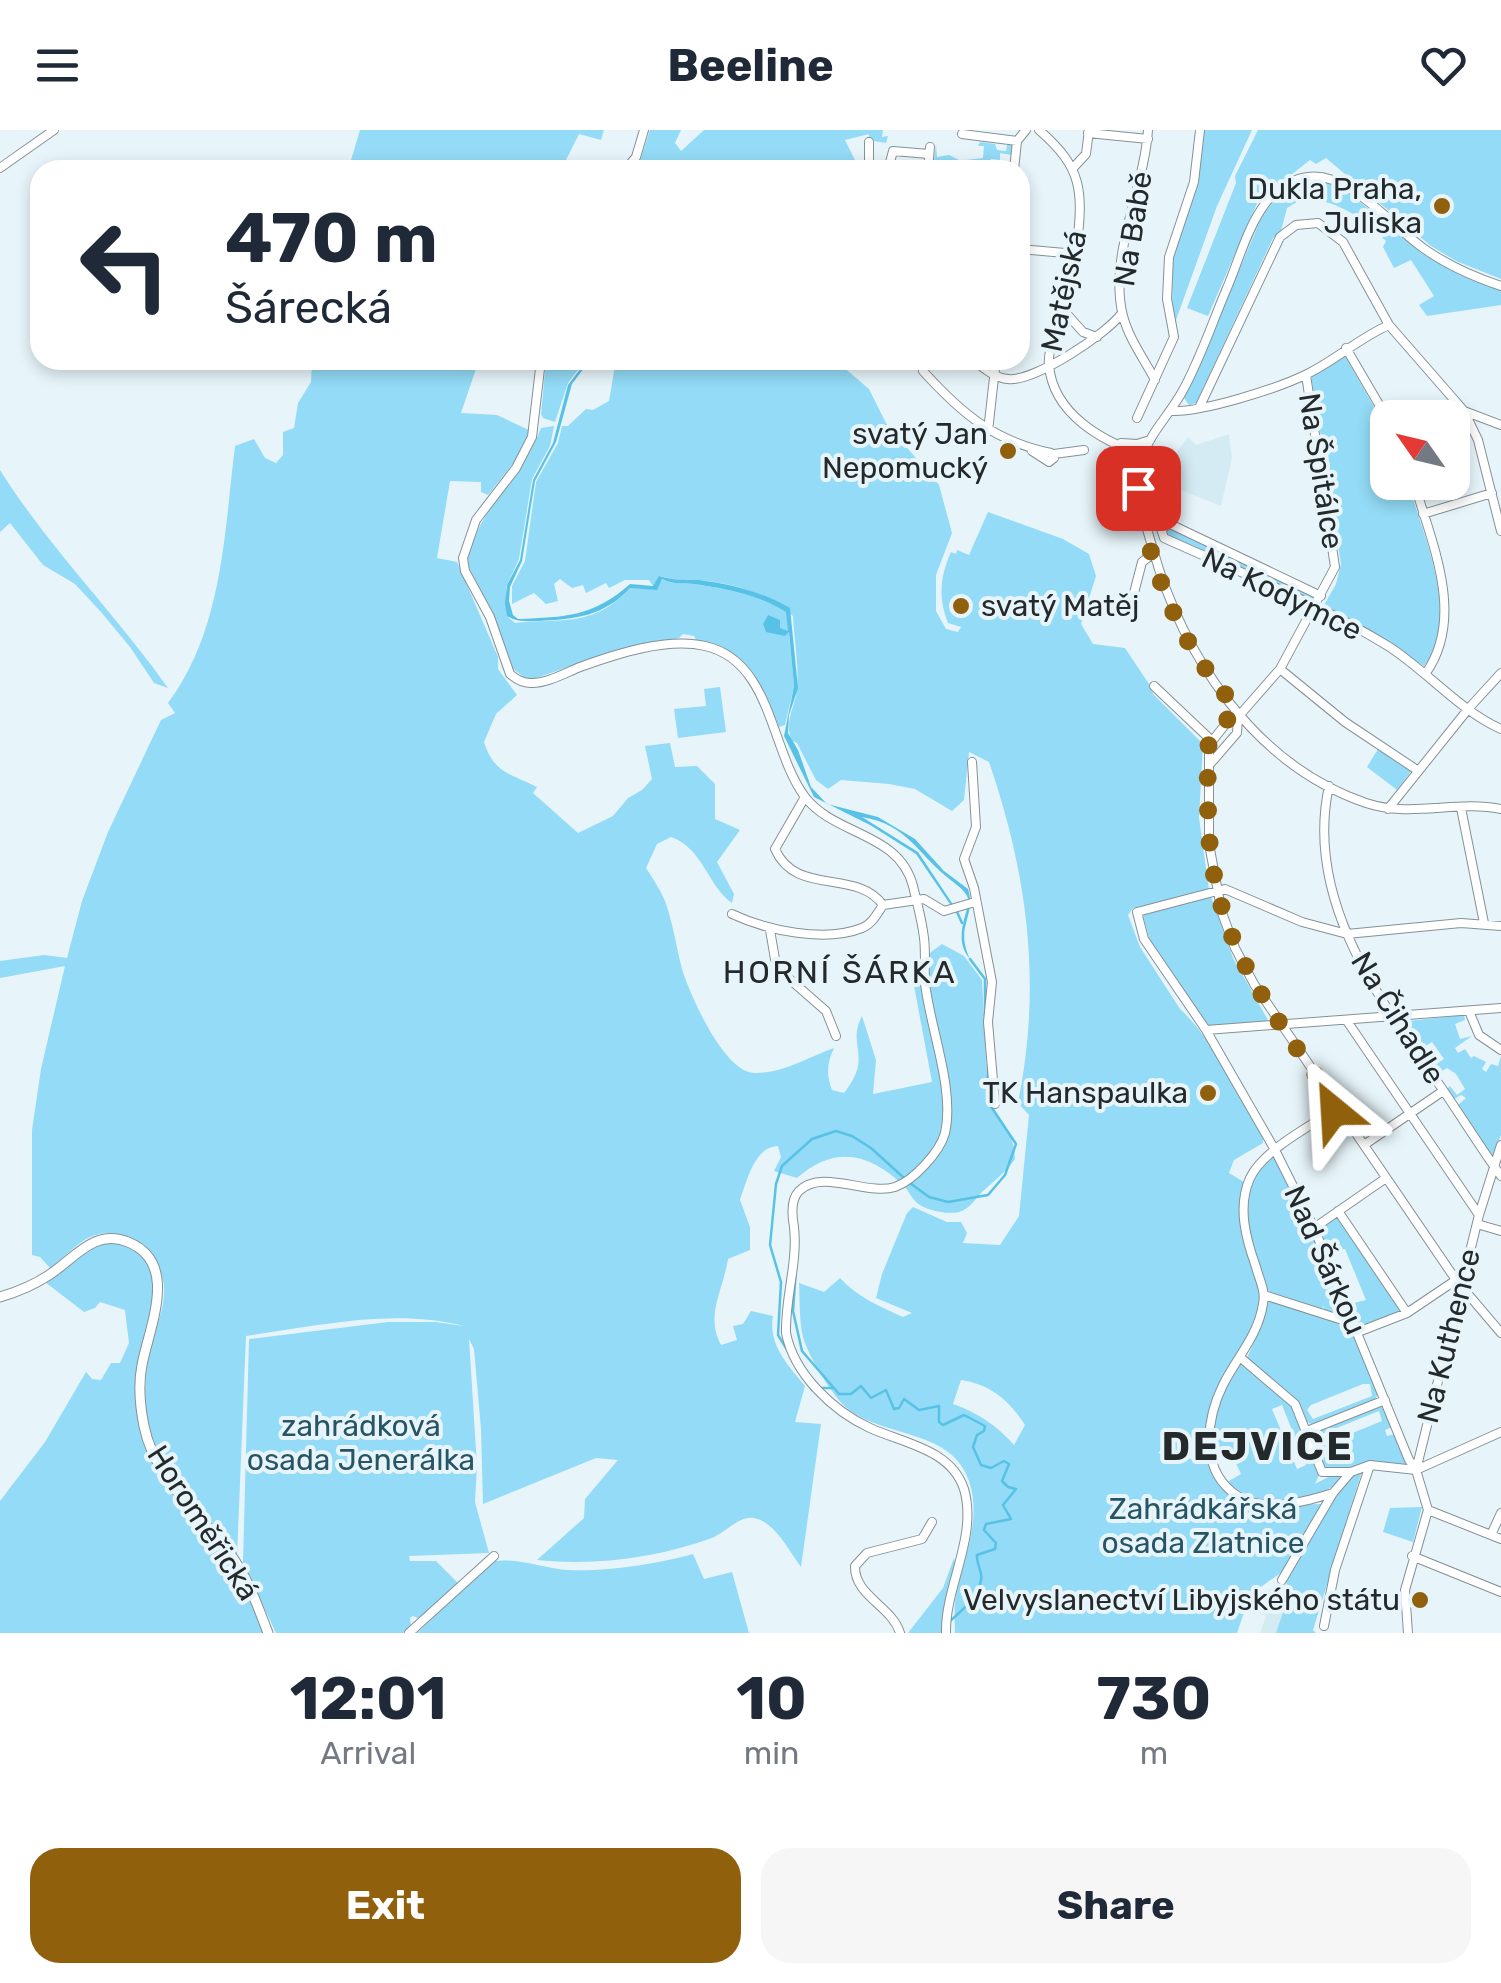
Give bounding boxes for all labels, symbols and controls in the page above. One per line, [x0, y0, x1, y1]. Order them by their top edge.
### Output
icon: menu [30, 38, 85, 93]
icon: heart [1416, 38, 1471, 93]
text: Beeline [667, 39, 834, 92]
street label: Na Babě [1106, 169, 1160, 289]
place label: Dukla Praha, Juliska [1247, 171, 1422, 241]
marker: Dukla Praha, Juliska [1431, 195, 1453, 217]
text: 470 m [225, 197, 438, 280]
icon: left [60, 200, 190, 330]
street label: Matějská [1034, 227, 1094, 355]
text: Šárecká [225, 281, 392, 334]
street label: Na Špitálce [1291, 390, 1351, 552]
north arrow [1370, 400, 1470, 500]
map controls [1370, 400, 1470, 500]
place label: svatý Jan Nepomucký [822, 416, 988, 486]
marker: svatý Jan Nepomucký [997, 440, 1019, 462]
pin [1096, 446, 1181, 531]
icon: arrive [1111, 461, 1166, 516]
street label: Na Kodymce [1196, 540, 1368, 648]
place label: svatý Matěj [981, 588, 1139, 624]
marker: svatý Matěj [950, 595, 972, 617]
street label: Na Čihadle [1343, 945, 1453, 1091]
district label: HORNÍ ŠÁRKA [723, 953, 957, 991]
position arrow [1282, 1059, 1386, 1163]
place label: TK Hanspaulka [983, 1075, 1188, 1111]
marker: TK Hanspaulka [1197, 1082, 1219, 1104]
street label: Nad Šárkou [1276, 1180, 1374, 1340]
street label: Na Kuthence [1410, 1245, 1488, 1427]
park label: zahrádková osada Jenerálka [247, 1408, 475, 1478]
district label: DEJVICE [1162, 1423, 1354, 1470]
street label: Horoměřická [140, 1439, 266, 1607]
park label: Zahrádkářská osada Zlatnice [1101, 1491, 1305, 1561]
place label: Velvyslanectví Libyjského státu [963, 1582, 1400, 1618]
marker: Velvyslanectví Libyjského státu [1409, 1589, 1431, 1611]
text: 12:01 [290, 1663, 447, 1734]
text: 10 [736, 1663, 807, 1734]
text: 730 [1097, 1663, 1211, 1734]
text: Arrival [320, 1734, 416, 1772]
text: min [744, 1734, 799, 1772]
text: m [1140, 1734, 1168, 1772]
button: Exit [30, 1848, 741, 1963]
button: Share [761, 1848, 1471, 1963]

